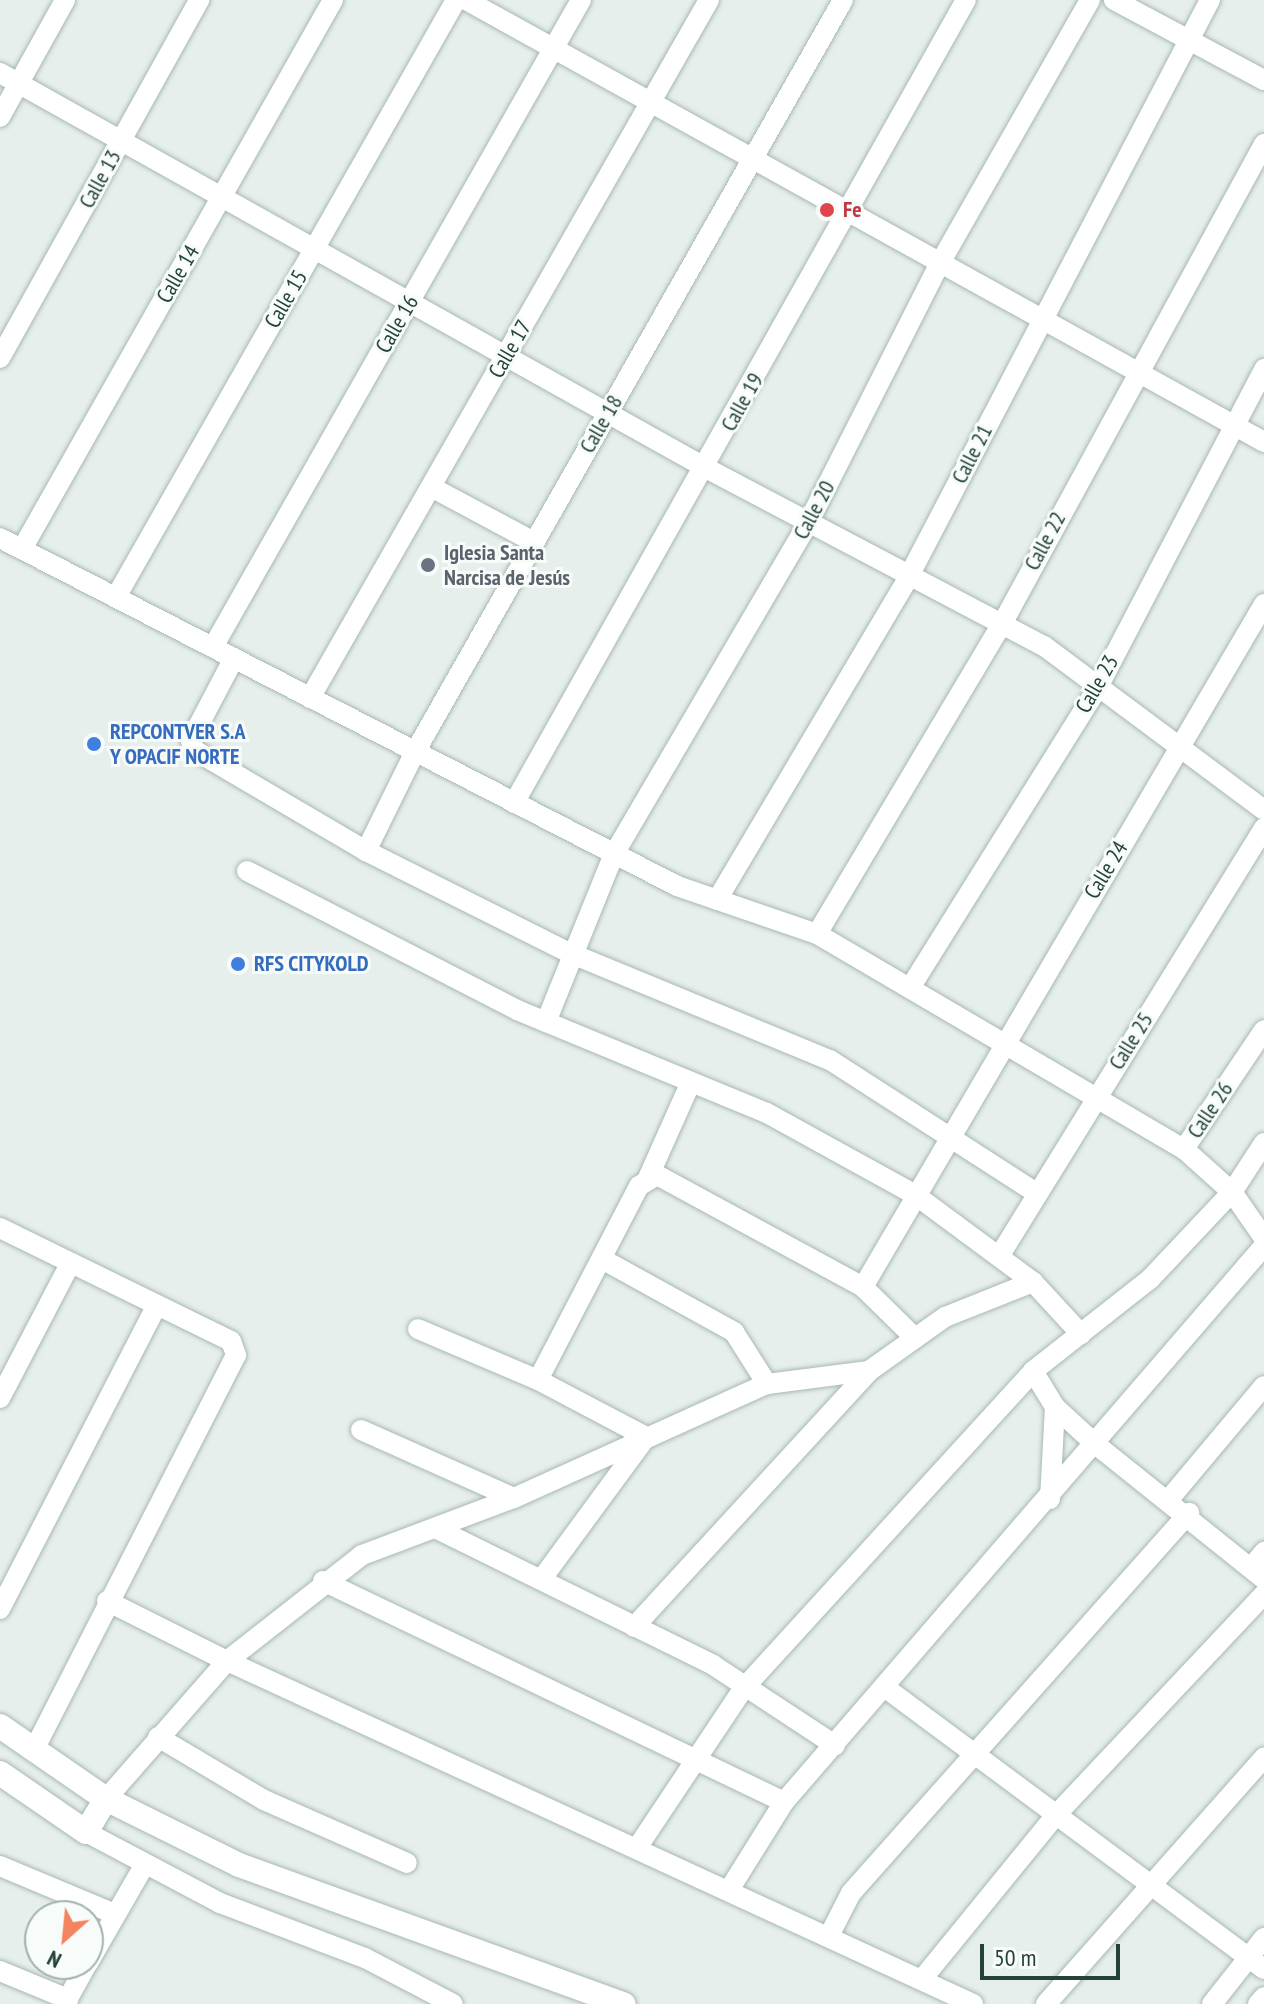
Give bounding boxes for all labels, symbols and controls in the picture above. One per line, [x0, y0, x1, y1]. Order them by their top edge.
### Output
street label: Calle 13 [73, 145, 127, 213]
place label: Fe [843, 197, 862, 223]
marker: Fe [818, 201, 836, 219]
street label: Calle 14 [151, 240, 205, 308]
street label: Calle 15 [259, 265, 313, 333]
street label: Calle 16 [370, 290, 424, 358]
street label: Calle 17 [483, 315, 537, 383]
street label: Calle 19 [715, 368, 769, 436]
street label: Calle 18 [574, 390, 628, 458]
street label: Calle 21 [946, 420, 998, 488]
street label: Calle 20 [788, 476, 840, 544]
street label: Calle 22 [1019, 507, 1071, 575]
place label: Iglesia Santa Narcisa de Jesús [444, 539, 570, 590]
marker: Iglesia Santa Narcisa de Jesús [419, 556, 437, 574]
street label: Calle 23 [1070, 650, 1124, 718]
place label: REPCONTVER S.A Y OPACIF NORTE [110, 718, 246, 770]
marker: REPCONTVER S.A Y OPACIF NORTE [85, 735, 103, 753]
street label: Calle 24 [1079, 836, 1133, 904]
place label: RFS CITYKOLD [254, 951, 369, 977]
marker: RFS CITYKOLD [229, 955, 247, 973]
street label: Calle 25 [1103, 1008, 1159, 1074]
street label: Calle 26 [1182, 1077, 1238, 1143]
north arrow [24, 1900, 104, 1980]
scale bar [984, 1928, 1124, 1978]
text: 50 m [994, 1942, 1036, 1973]
text: N [42, 1944, 66, 1975]

